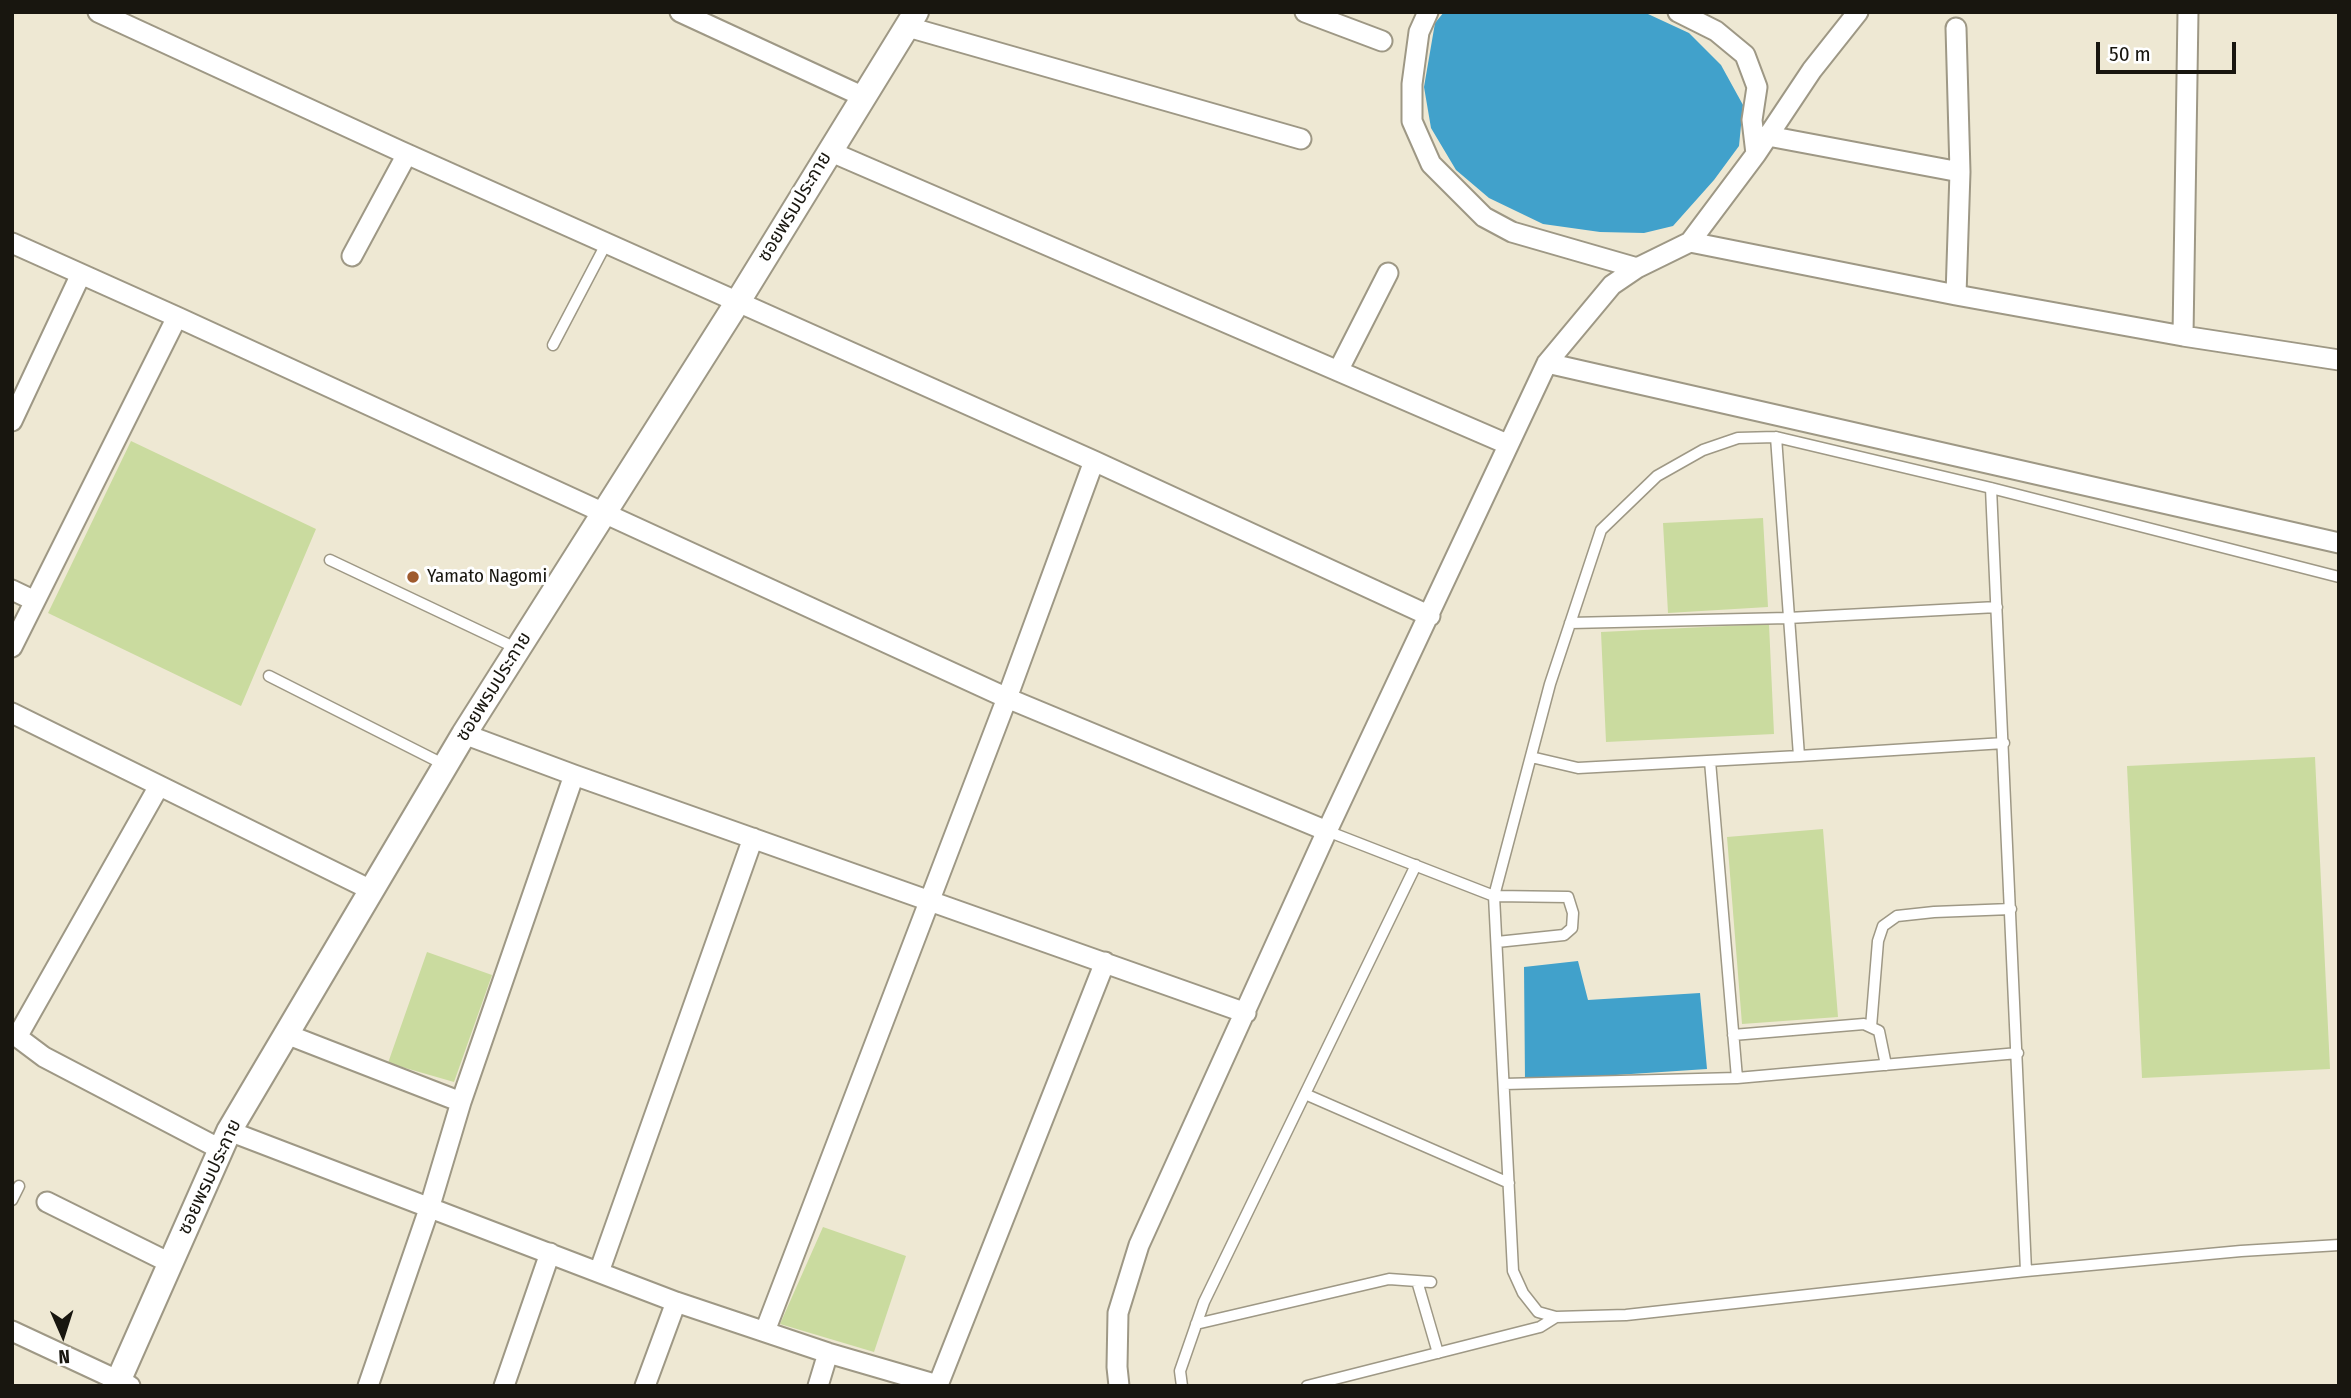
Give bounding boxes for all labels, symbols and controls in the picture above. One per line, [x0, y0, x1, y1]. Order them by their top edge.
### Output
scale bar [2099, 28, 2239, 72]
text: 50 m [2109, 41, 2151, 67]
street label: ซอยพรมประกาย [753, 148, 837, 266]
place label: Yamato Nagomi [427, 566, 547, 588]
marker: Yamato Nagomi [405, 569, 421, 585]
street label: ซอยพรมประกาย [451, 628, 537, 746]
street label: ซอยพรมประกาย [173, 1116, 247, 1238]
north arrow [28, 1300, 98, 1370]
text: N [58, 1345, 70, 1368]

